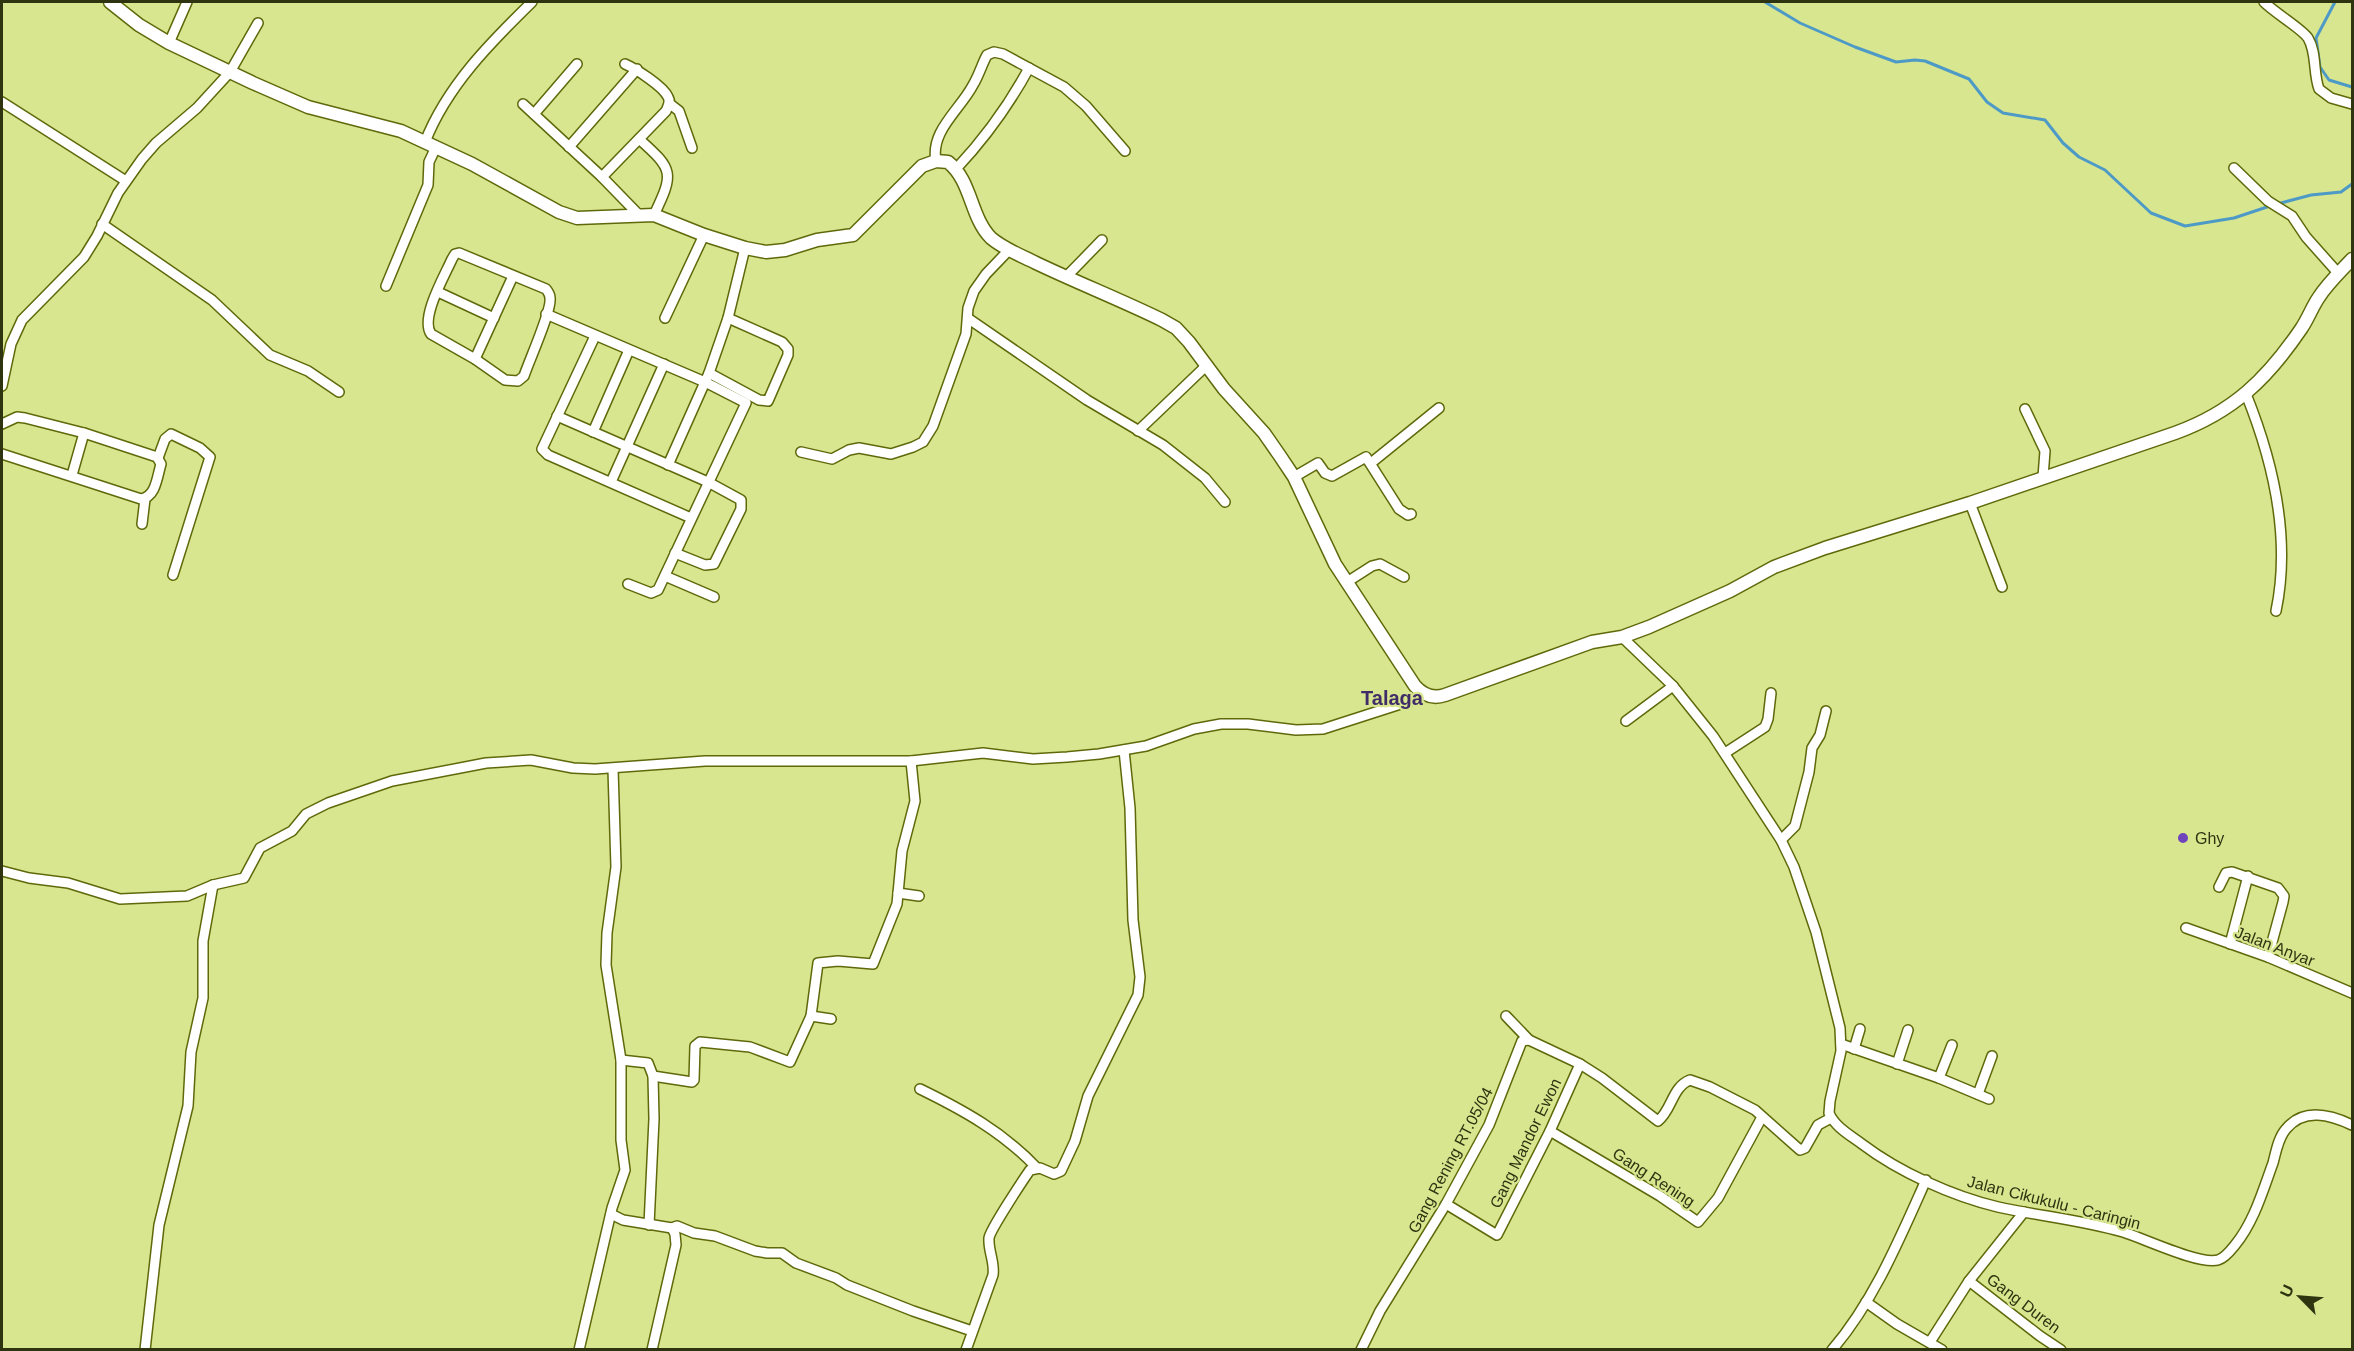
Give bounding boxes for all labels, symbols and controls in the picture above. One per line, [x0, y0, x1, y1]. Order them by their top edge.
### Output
district label: Talaga [1361, 687, 1424, 709]
place label: Ghy [2195, 830, 2224, 847]
marker: Ghy [2176, 831, 2190, 845]
street label: Jalan Anyar [2233, 924, 2318, 970]
street label: Gang Mandor Ewon [1487, 1076, 1564, 1211]
street label: Gang Rening RT.05/04 [1405, 1084, 1496, 1236]
street label: Gang Rening [1610, 1145, 1698, 1210]
street label: Jalan Cikukulu - Caringin [1966, 1173, 2142, 1232]
north arrow [2270, 1267, 2330, 1327]
street label: Gang Duren [1984, 1270, 2064, 1336]
text: U [2277, 1282, 2297, 1300]

